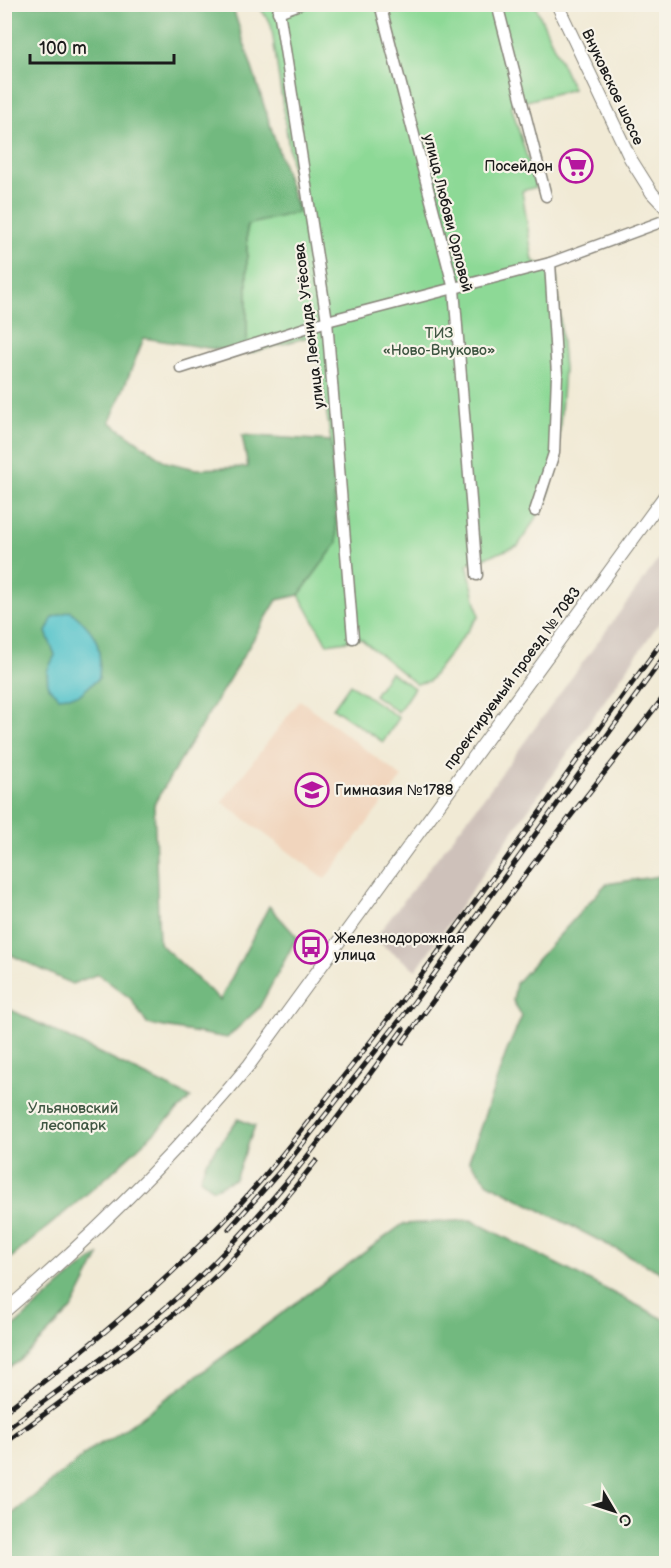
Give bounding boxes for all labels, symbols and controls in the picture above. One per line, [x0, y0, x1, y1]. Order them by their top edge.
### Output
street label: Внуковское шоссе [577, 26, 648, 148]
scale bar [30, 27, 174, 65]
text: 100 m [39, 38, 87, 59]
street label: улица Любови Орловой [419, 132, 476, 294]
supermarket icon: Посейдон [558, 148, 594, 184]
place label: Посейдон [484, 157, 553, 176]
street label: улица Леонида Утёсова [290, 242, 329, 410]
park label: ТИЗ «Ново-Внуково» [383, 324, 495, 360]
street label: проектируемый проезд № 7083 [440, 583, 585, 773]
school or university icon: Гимназия №1788 [294, 772, 330, 808]
place label: Гимназия №1788 [335, 781, 454, 800]
bus stop icon: Железнодорожная улица [293, 929, 329, 965]
place label: Железнодорожная улица [334, 929, 465, 965]
park label: Ульяновский лесопарк [28, 1099, 118, 1135]
north arrow [584, 1481, 644, 1541]
text: С [614, 1509, 635, 1530]

